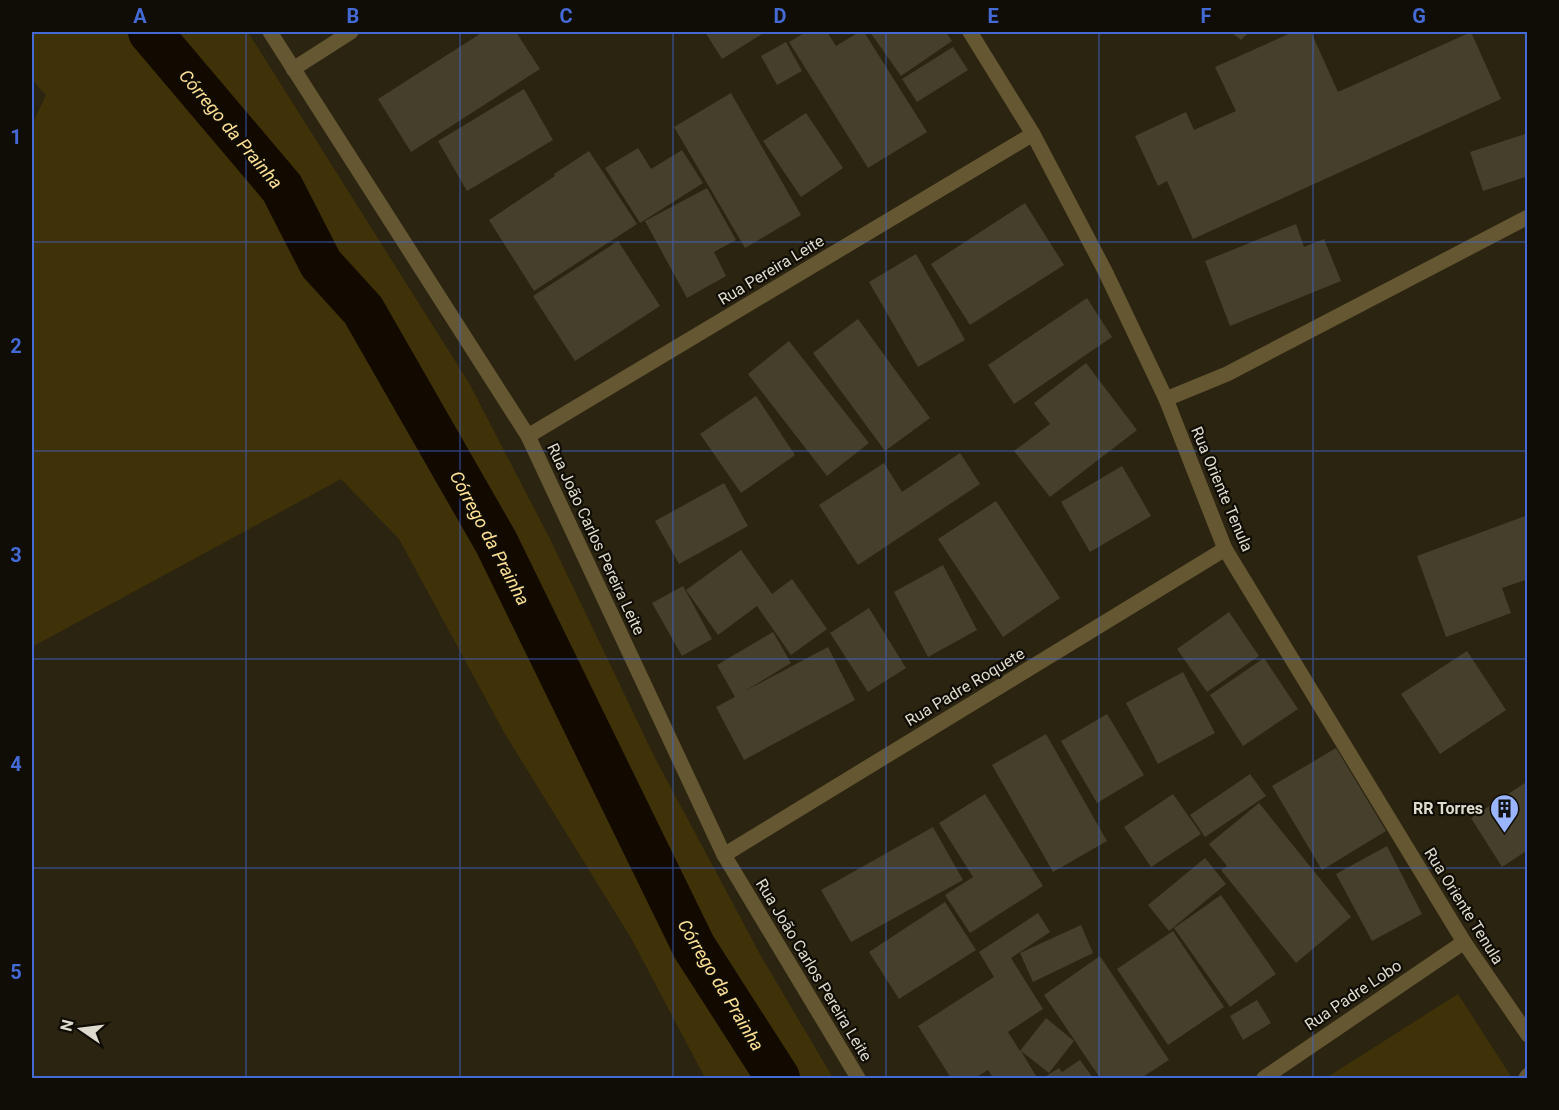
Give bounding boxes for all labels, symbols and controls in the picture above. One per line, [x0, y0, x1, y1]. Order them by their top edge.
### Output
text: A [133, 4, 147, 28]
text: B [347, 4, 359, 28]
text: C [559, 4, 573, 28]
text: D [774, 4, 787, 28]
text: E [987, 4, 999, 28]
text: F [1201, 4, 1212, 28]
text: G [1412, 4, 1426, 28]
water label: Córrego da Prainha [175, 65, 287, 193]
text: 1 [10, 125, 22, 149]
street label: Rua Pereira Leite [715, 231, 827, 309]
text: 2 [10, 334, 22, 358]
street label: Rua Oriente Tenula [1187, 424, 1257, 554]
street label: Rua João Carlos Pereira Leite [543, 440, 649, 638]
water label: Córrego da Prainha [446, 467, 534, 609]
text: 3 [10, 543, 22, 567]
street label: Rua Padre Roquete [902, 644, 1028, 730]
text: 4 [10, 752, 22, 776]
building icon: RR Torres [1488, 792, 1520, 834]
place label: RR Torres [1413, 799, 1483, 818]
street label: Rua Oriente Tenula [1420, 844, 1508, 968]
street label: Rua João Carlos Pereira Leite [752, 875, 876, 1065]
water label: Córrego da Prainha [674, 916, 768, 1054]
street label: Rua Padre Lobo [1301, 956, 1405, 1034]
text: 5 [10, 960, 22, 984]
north arrow [51, 999, 111, 1059]
text: N [56, 1018, 78, 1033]

